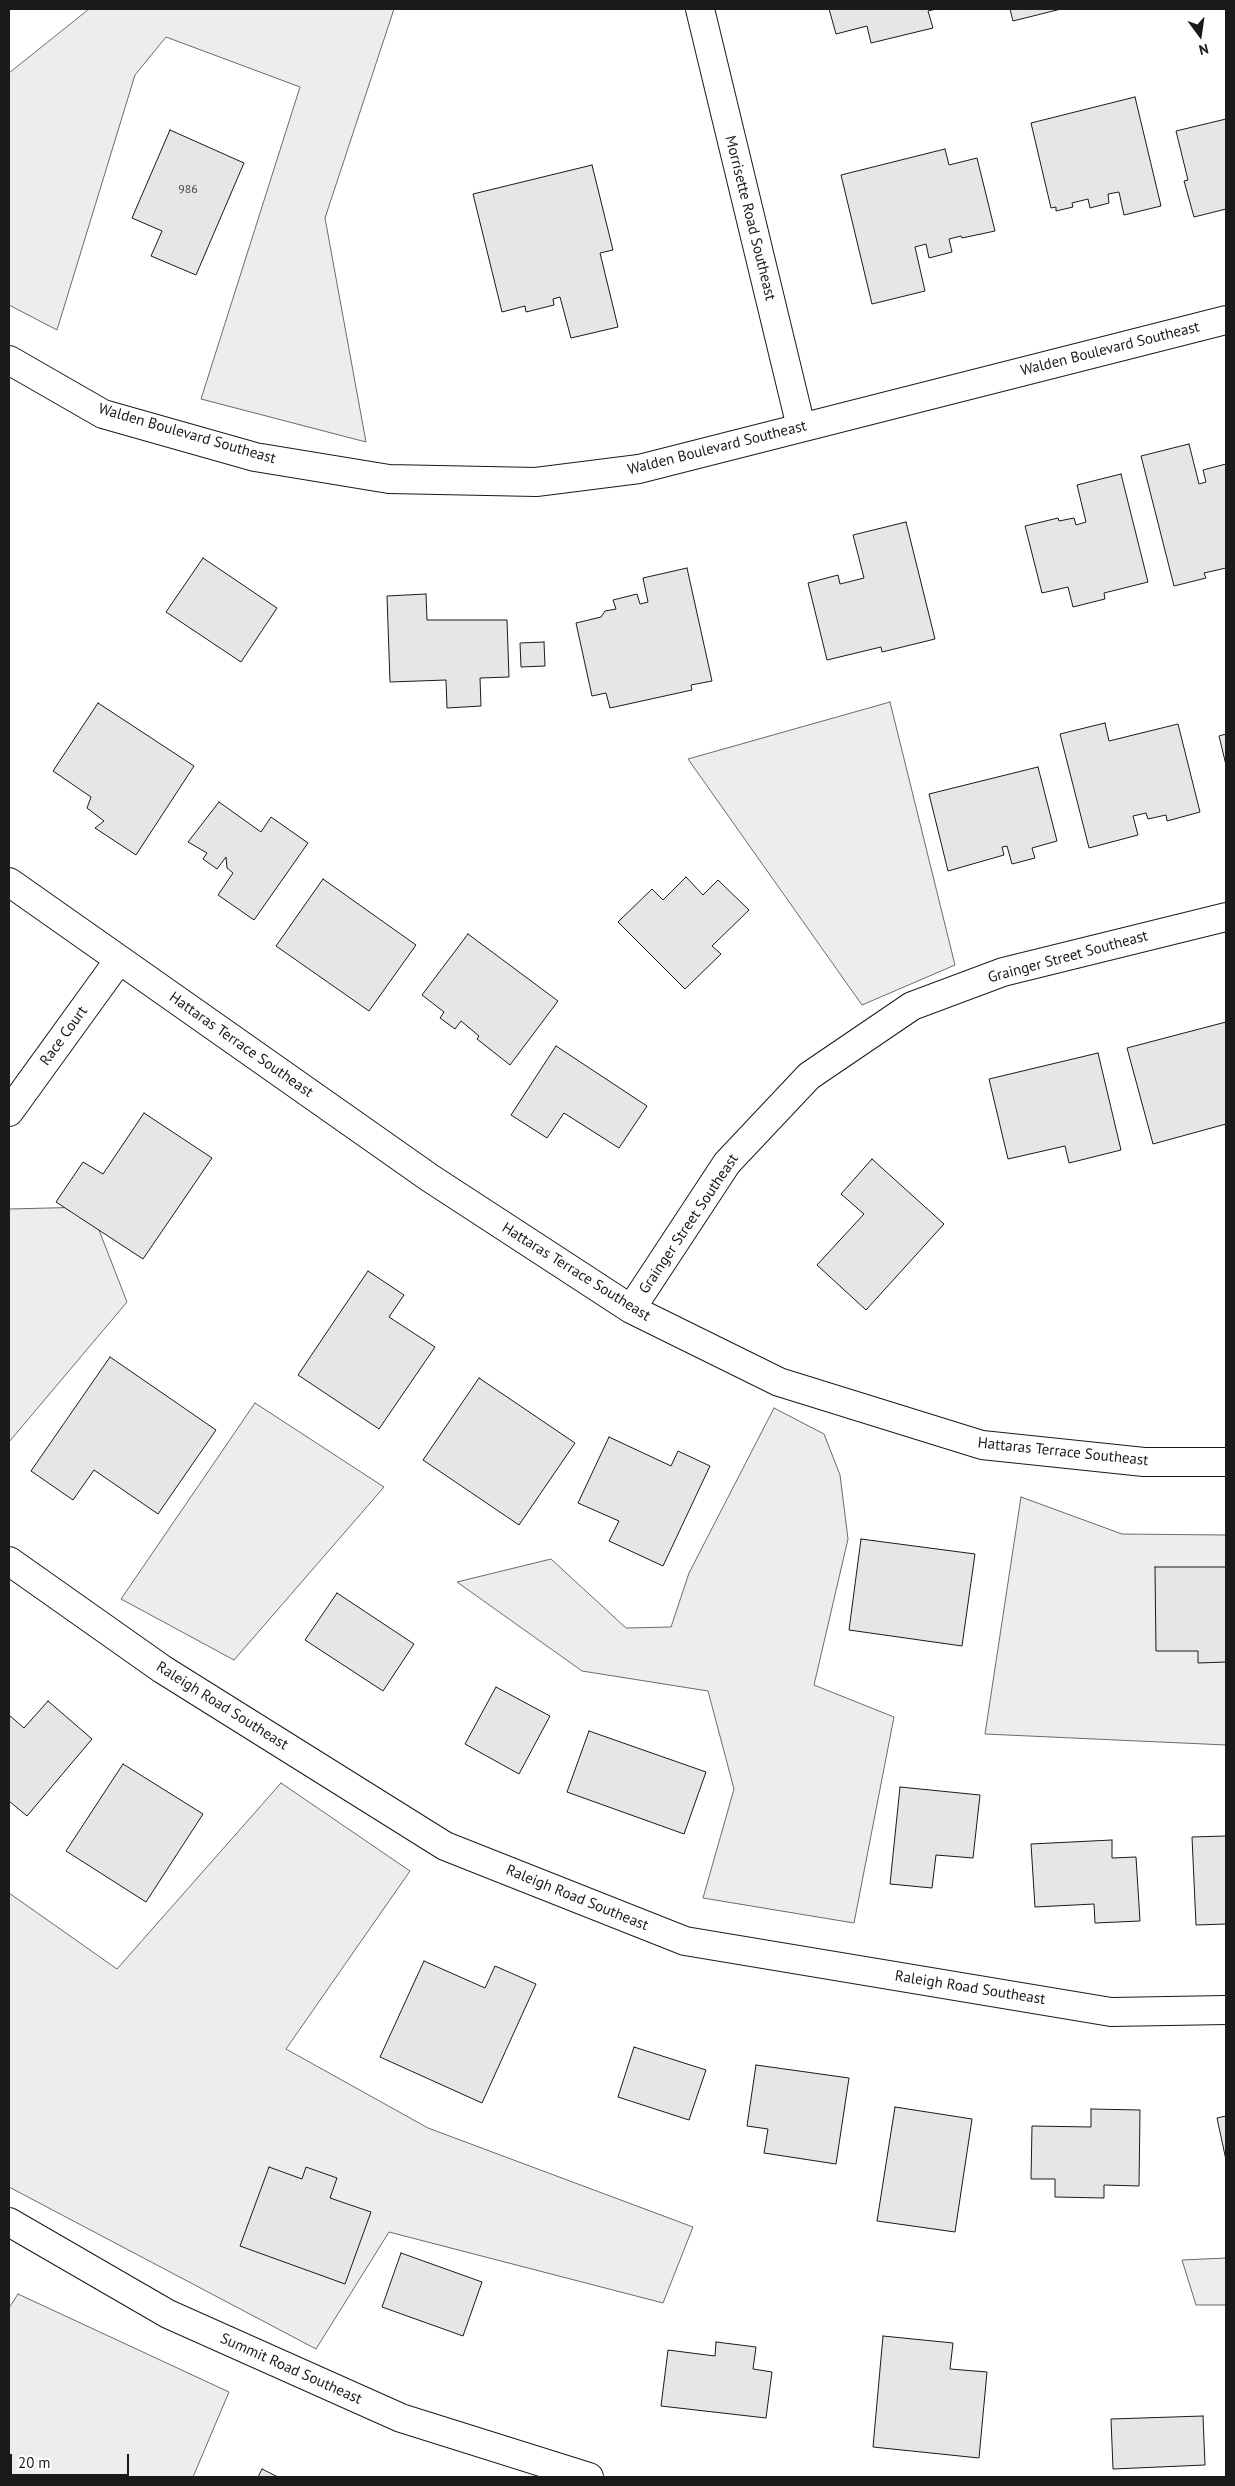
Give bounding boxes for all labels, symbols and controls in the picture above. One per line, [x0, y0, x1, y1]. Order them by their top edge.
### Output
north arrow [1175, 10, 1225, 60]
text: N [1197, 40, 1210, 59]
street label: Morrisette Road Southeast [721, 134, 779, 302]
house number: 986 [178, 183, 198, 197]
street label: Walden Boulevard Southeast [1019, 318, 1201, 380]
street label: Walden Boulevard Southeast [96, 400, 278, 468]
street label: Walden Boulevard Southeast [626, 417, 808, 479]
street label: Grainger Street Southeast [986, 927, 1150, 987]
street label: Hattaras Terrace Southeast [166, 988, 316, 1102]
street label: Race Court [36, 1003, 92, 1069]
street label: Grainger Street Southeast [635, 1151, 743, 1297]
street label: Hattaras Terrace Southeast [498, 1219, 654, 1325]
street label: Hattaras Terrace Southeast [977, 1434, 1149, 1470]
street label: Raleigh Road Southeast [153, 1658, 291, 1754]
street label: Raleigh Road Southeast [503, 1861, 651, 1935]
street label: Raleigh Road Southeast [893, 1967, 1047, 2009]
street label: Summit Road Southeast [217, 2330, 365, 2408]
scale bar [12, 2444, 131, 2476]
text: 20 m [18, 2453, 51, 2472]

